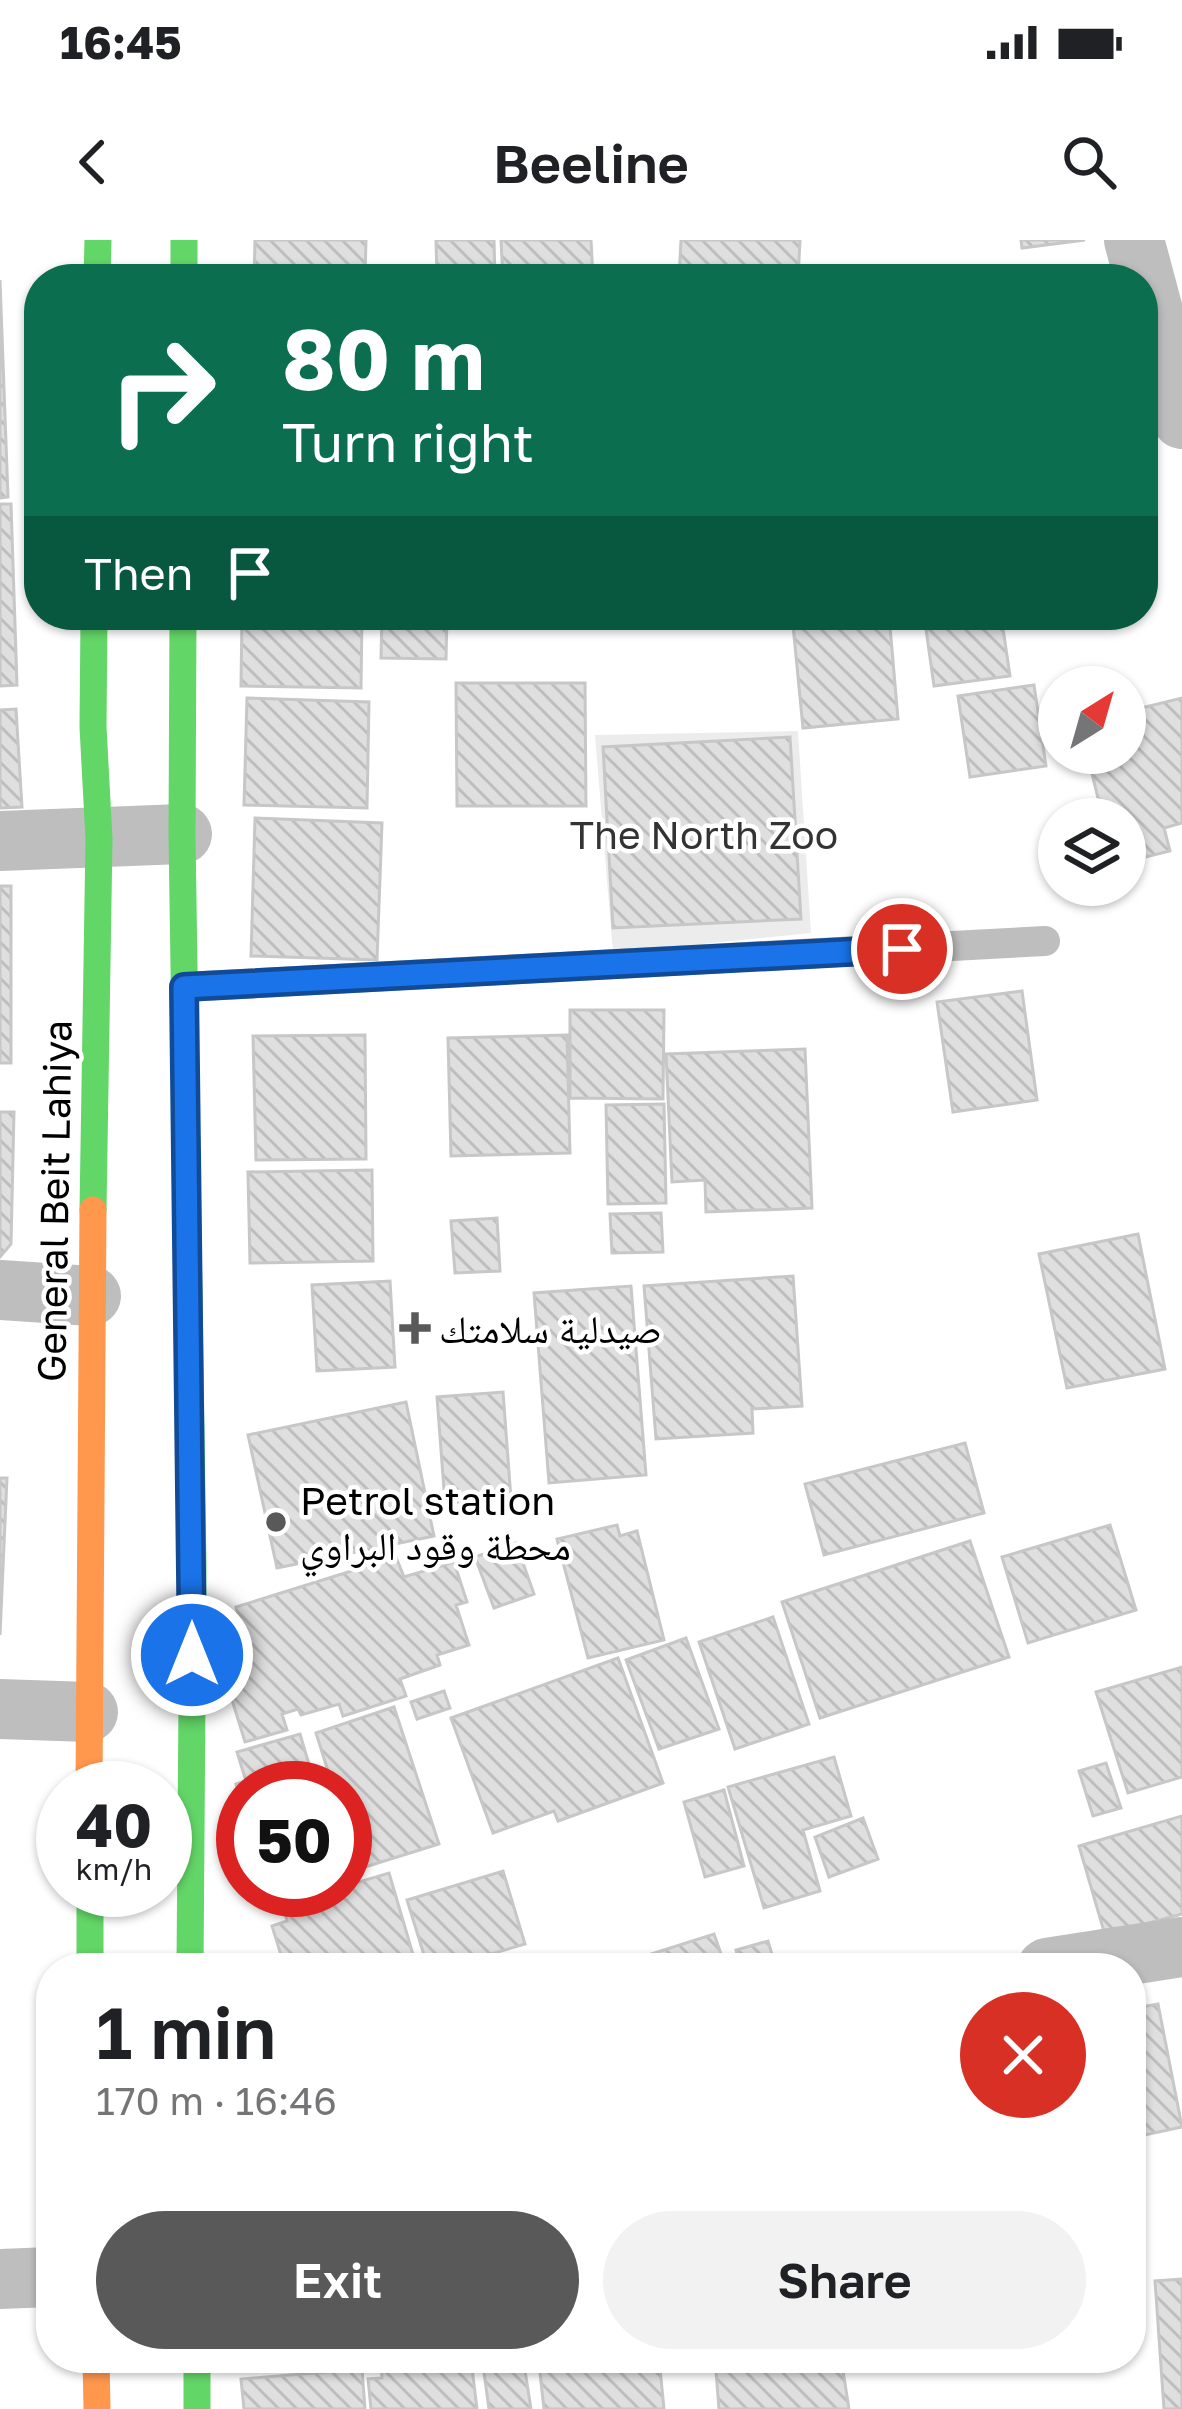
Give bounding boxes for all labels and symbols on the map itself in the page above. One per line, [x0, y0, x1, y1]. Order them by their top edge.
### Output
north arrow [1038, 666, 1146, 774]
park label: The North Zoo [570, 811, 838, 858]
pin [851, 898, 953, 1000]
street label: General Beit Lahiya [27, 1020, 81, 1382]
place label: صيدلية سلامتك [439, 1305, 662, 1352]
marker: صيدلية سلامتك [402, 1315, 428, 1341]
place label: Petrol station محطة وقود البراوي [300, 1477, 571, 1577]
marker: Petrol station محطة وقود البراوي [263, 1509, 289, 1535]
position arrow [129, 1592, 255, 1718]
speed limit sign: 50 [216, 1761, 372, 1917]

